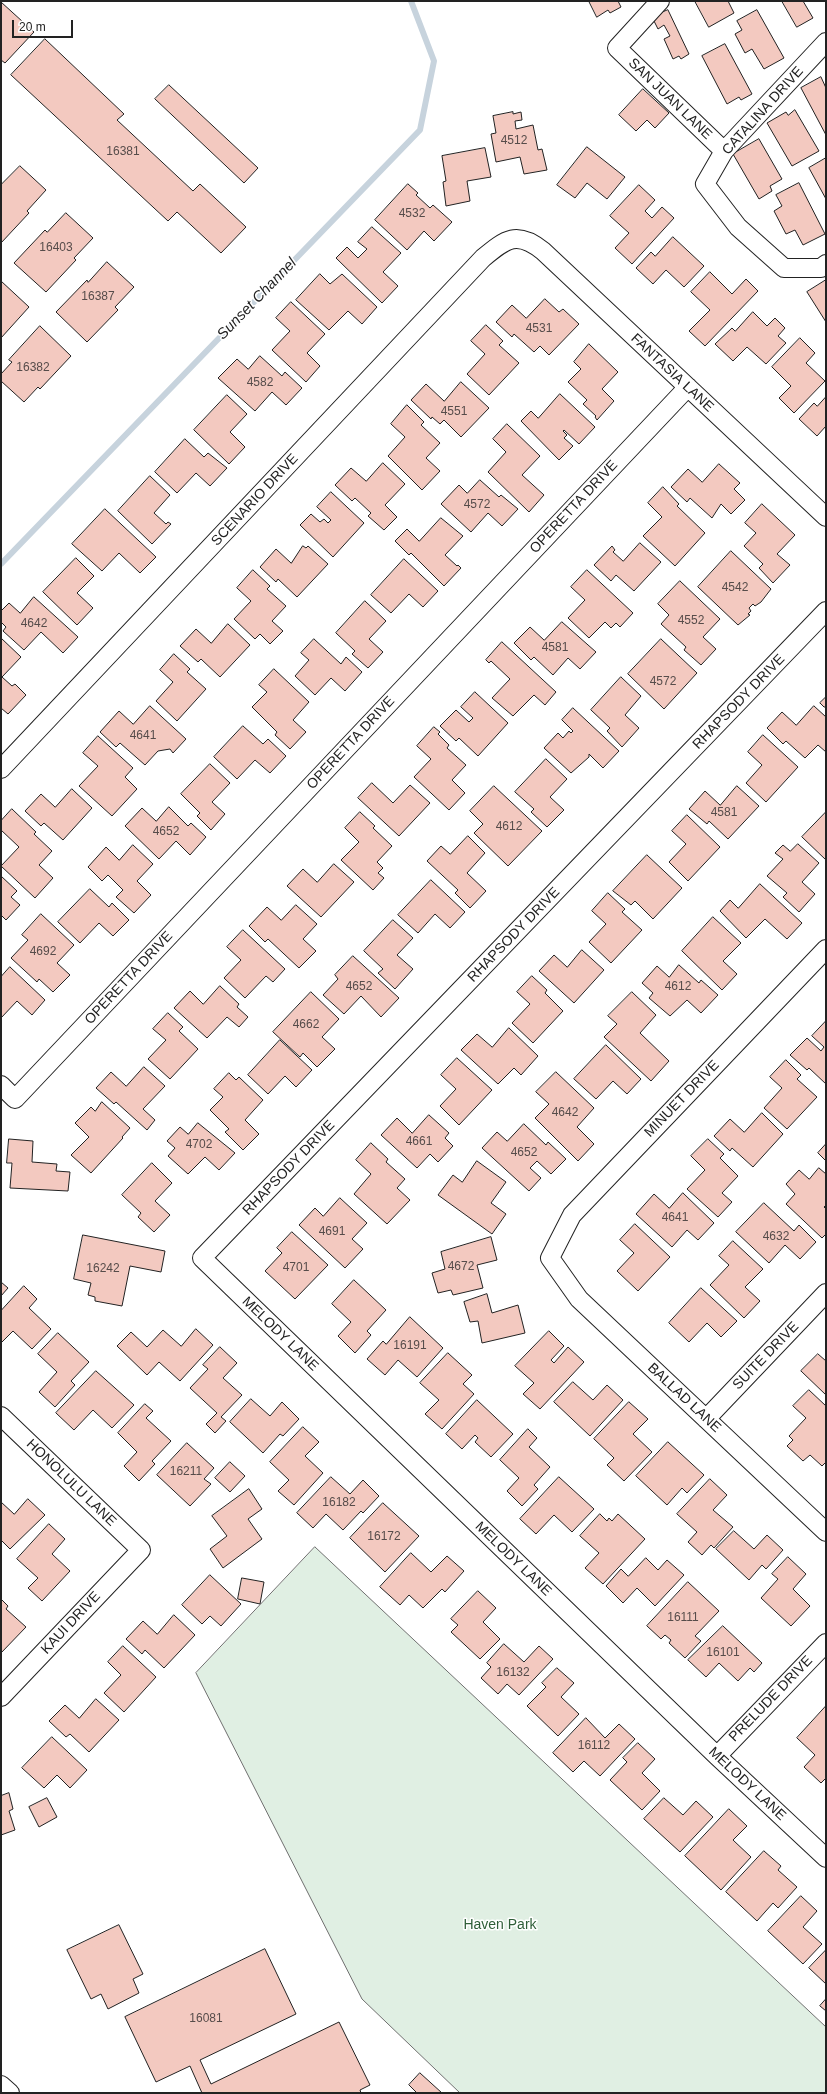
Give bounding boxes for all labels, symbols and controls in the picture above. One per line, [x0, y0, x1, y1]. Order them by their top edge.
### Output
scale bar [14, 12, 75, 38]
text: 20 m [19, 20, 46, 34]
street label: SAN JUAN LANE [625, 55, 715, 143]
street label: CATALINA DRIVE [719, 63, 807, 159]
house number: 4512 [501, 134, 527, 148]
house number: 16381 [106, 145, 140, 159]
house number: 4532 [399, 207, 425, 221]
house number: 16403 [39, 241, 73, 255]
water label: Sunset Channel [213, 254, 301, 344]
house number: 16387 [81, 290, 115, 304]
house number: 4531 [526, 322, 552, 336]
street label: FANTASIA LANE [627, 330, 717, 416]
house number: 16382 [16, 361, 50, 375]
house number: 4582 [247, 376, 273, 390]
house number: 4551 [441, 405, 467, 419]
street label: SCENARIO DRIVE [208, 450, 302, 550]
street label: OPERETTA DRIVE [527, 457, 621, 557]
house number: 4572 [464, 498, 490, 512]
house number: 4542 [722, 581, 748, 595]
house number: 4552 [678, 614, 704, 628]
house number: 4642 [21, 617, 47, 631]
house number: 4581 [542, 641, 568, 655]
street label: RHAPSODY DRIVE [689, 651, 789, 753]
house number: 4572 [650, 675, 676, 689]
street label: OPERETTA DRIVE [304, 693, 398, 793]
house number: 4641 [130, 729, 156, 743]
house number: 4581 [711, 806, 737, 820]
house number: 4612 [496, 820, 522, 834]
house number: 4652 [153, 825, 179, 839]
street label: RHAPSODY DRIVE [464, 884, 564, 986]
street label: OPERETTA DRIVE [82, 928, 176, 1028]
house number: 4692 [30, 945, 56, 959]
house number: 4652 [346, 980, 372, 994]
house number: 4612 [665, 980, 691, 994]
house number: 4662 [293, 1018, 319, 1032]
street label: MINUET DRIVE [641, 1057, 723, 1141]
house number: 4642 [552, 1106, 578, 1120]
street label: RHAPSODY DRIVE [239, 1117, 339, 1219]
house number: 4661 [406, 1135, 432, 1149]
house number: 4702 [186, 1138, 212, 1152]
house number: 4652 [511, 1146, 537, 1160]
house number: 4641 [662, 1211, 688, 1225]
house number: 4691 [319, 1225, 345, 1239]
house number: 4632 [763, 1230, 789, 1244]
house number: 4672 [448, 1260, 474, 1274]
house number: 4701 [283, 1261, 309, 1275]
house number: 16242 [86, 1262, 120, 1276]
street label: MELODY LANE [238, 1293, 322, 1375]
street label: SUITE DRIVE [729, 1319, 803, 1393]
house number: 16191 [393, 1339, 427, 1353]
street label: BALLAD LANE [644, 1360, 724, 1436]
street label: HONOLULU LANE [23, 1436, 119, 1530]
house number: 16211 [170, 1465, 202, 1479]
house number: 16182 [322, 1496, 356, 1510]
street label: MELODY LANE [471, 1518, 555, 1600]
house number: 16172 [367, 1530, 401, 1544]
street label: KAUI DRIVE [38, 1588, 104, 1658]
house number: 16111 [667, 1611, 699, 1625]
house number: 16101 [706, 1646, 740, 1660]
street label: PRELUDE DRIVE [726, 1653, 816, 1745]
house number: 16132 [496, 1666, 530, 1680]
house number: 16112 [578, 1739, 610, 1753]
street label: MELODY LANE [705, 1744, 789, 1824]
park label: Haven Park [463, 1917, 537, 1933]
house number: 16081 [189, 2012, 223, 2026]

